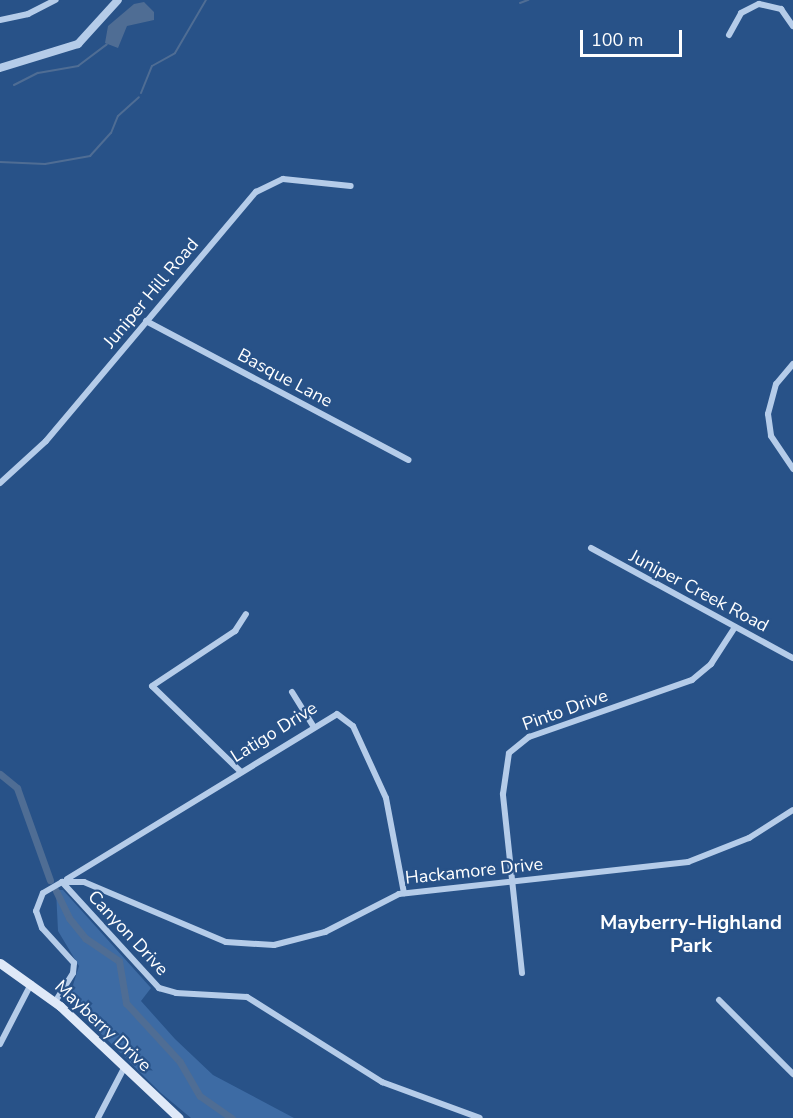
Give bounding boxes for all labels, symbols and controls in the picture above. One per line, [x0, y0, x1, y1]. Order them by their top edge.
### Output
scale bar [583, 18, 685, 56]
text: 100 m [591, 28, 643, 52]
street label: Juniper Hill Road [99, 234, 203, 352]
street label: Basque Lane [234, 344, 336, 412]
street label: Juniper Creek Road [626, 545, 772, 637]
street label: Pinto Drive [519, 685, 611, 735]
street label: Latigo Drive [227, 697, 321, 767]
street label: Hackamore Drive [404, 853, 544, 889]
street label: Canyon Drive [83, 886, 173, 980]
district label: Mayberry-Highland Park [600, 911, 782, 958]
street label: Mayberry Drive [50, 976, 156, 1076]

